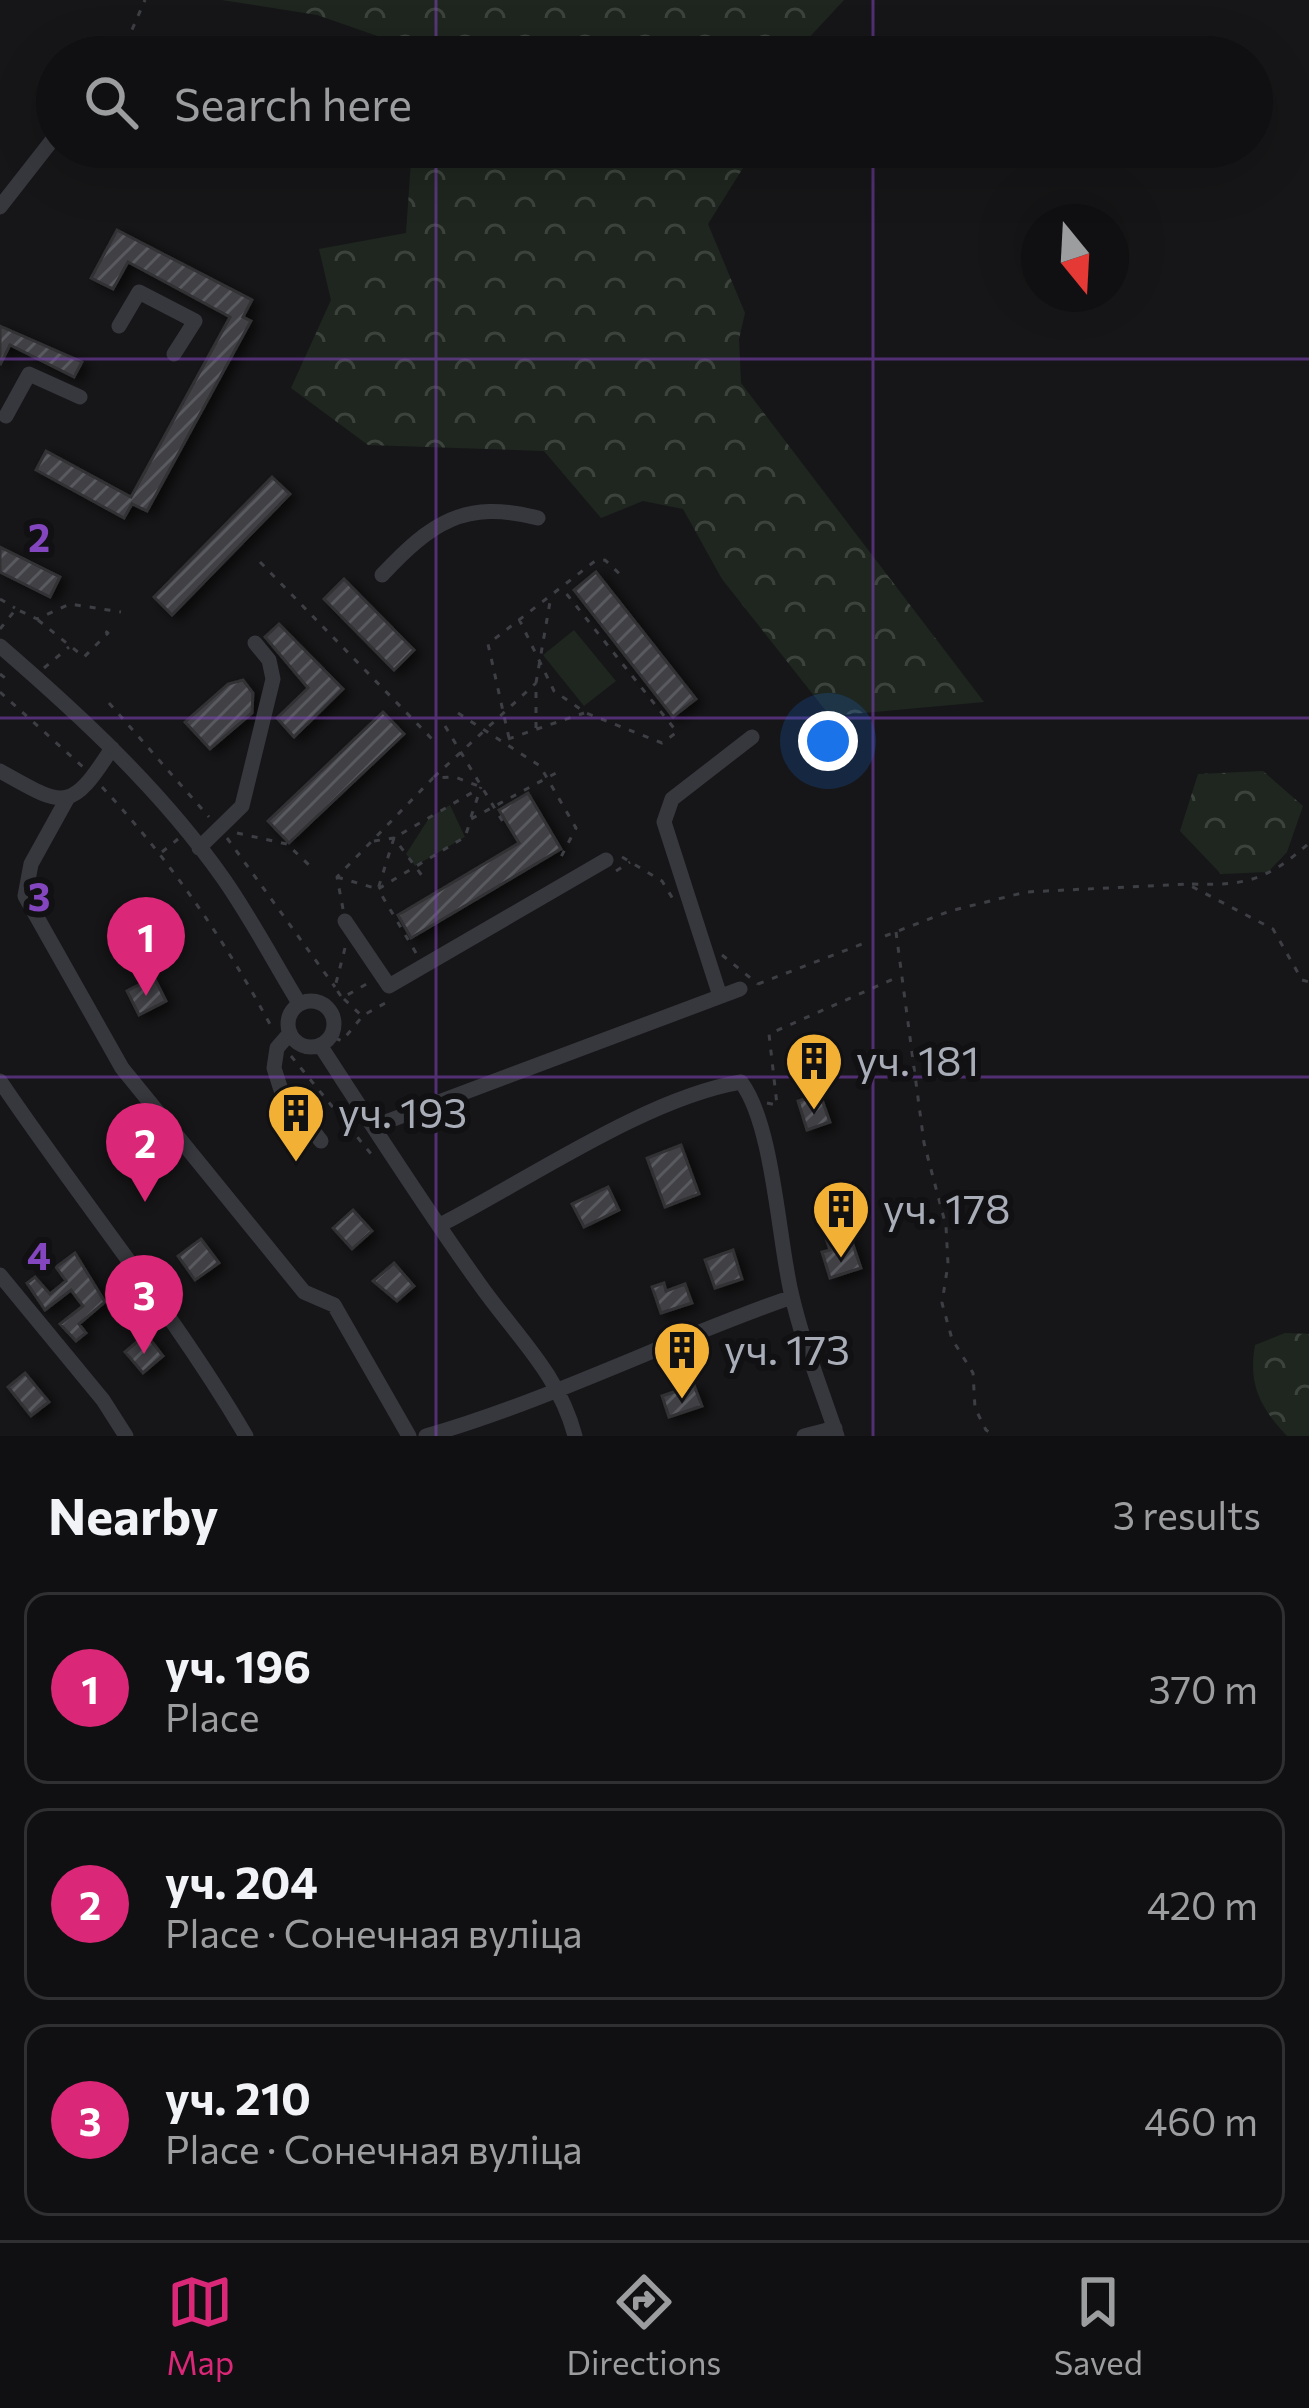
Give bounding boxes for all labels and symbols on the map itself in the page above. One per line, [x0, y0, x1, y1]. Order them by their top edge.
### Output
north arrow [1021, 204, 1129, 312]
text: 2 [28, 512, 50, 560]
your location [798, 711, 858, 771]
text: 3 [28, 871, 50, 919]
pin: 1 [107, 897, 185, 996]
building icon: уч. 181 [783, 1030, 845, 1112]
place label: уч. 181 [856, 1033, 979, 1085]
building icon: уч. 193 [265, 1082, 327, 1164]
place label: уч. 193 [338, 1085, 467, 1137]
pin: 2 [106, 1103, 184, 1202]
building icon: уч. 178 [810, 1178, 872, 1260]
place label: уч. 178 [883, 1181, 1011, 1233]
text: 4 [27, 1230, 51, 1278]
pin: 3 [105, 1255, 183, 1354]
building icon: уч. 173 [651, 1319, 713, 1401]
place label: уч. 173 [724, 1322, 850, 1374]

